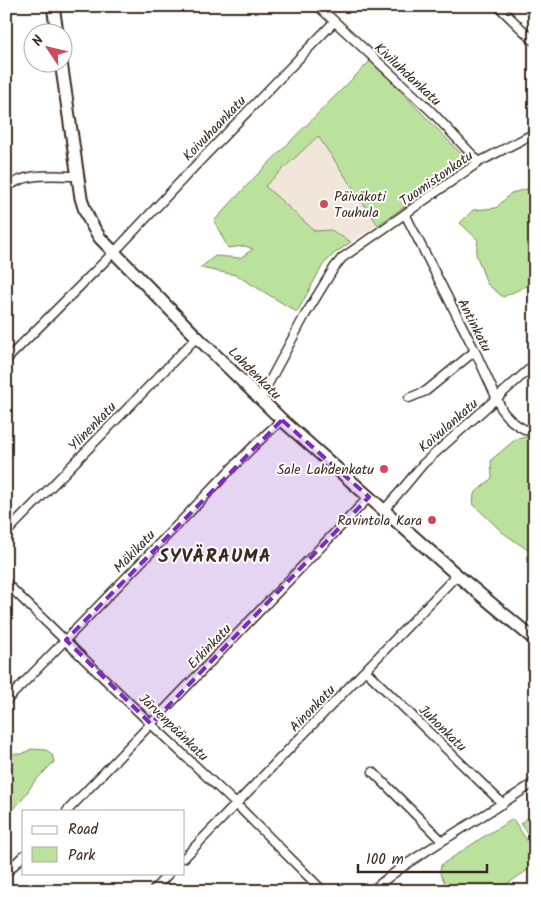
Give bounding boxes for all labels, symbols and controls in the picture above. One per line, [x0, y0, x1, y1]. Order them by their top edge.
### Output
north arrow [22, 22, 72, 72]
text: N [27, 31, 50, 51]
street label: Kiviluhdankatu [369, 38, 446, 112]
street label: Koivuhaankatu [178, 91, 252, 167]
street label: Tuomistonkatu [395, 145, 478, 212]
place label: Päiväkoti Touhula [334, 186, 386, 224]
marker: Päiväkoti Touhula [318, 198, 330, 210]
street label: Antinkatu [451, 295, 497, 356]
street label: Lahdenkatu [223, 342, 286, 406]
street label: Koivulankatu [414, 393, 484, 458]
street label: Ylinenkatu [64, 397, 122, 456]
place label: Sale Lahdenkatu [277, 459, 374, 481]
marker: Sale Lahdenkatu [378, 463, 390, 475]
place label: Ravintola Kara [337, 510, 422, 532]
marker: Ravintola Kara [426, 514, 438, 526]
street label: Mäkikatu [108, 525, 161, 578]
district label: SYVÄRAUMA [158, 542, 272, 572]
street label: Erkinkatu [183, 619, 237, 674]
street label: Ainonkatu [285, 680, 341, 737]
street label: Järvenpäänkatu [133, 689, 214, 767]
street label: Juhonkatu [413, 700, 472, 758]
legend [22, 810, 185, 874]
text: Road [68, 818, 99, 842]
scale bar [358, 842, 487, 874]
text: Park [68, 844, 96, 868]
text: 100 m [366, 848, 404, 872]

